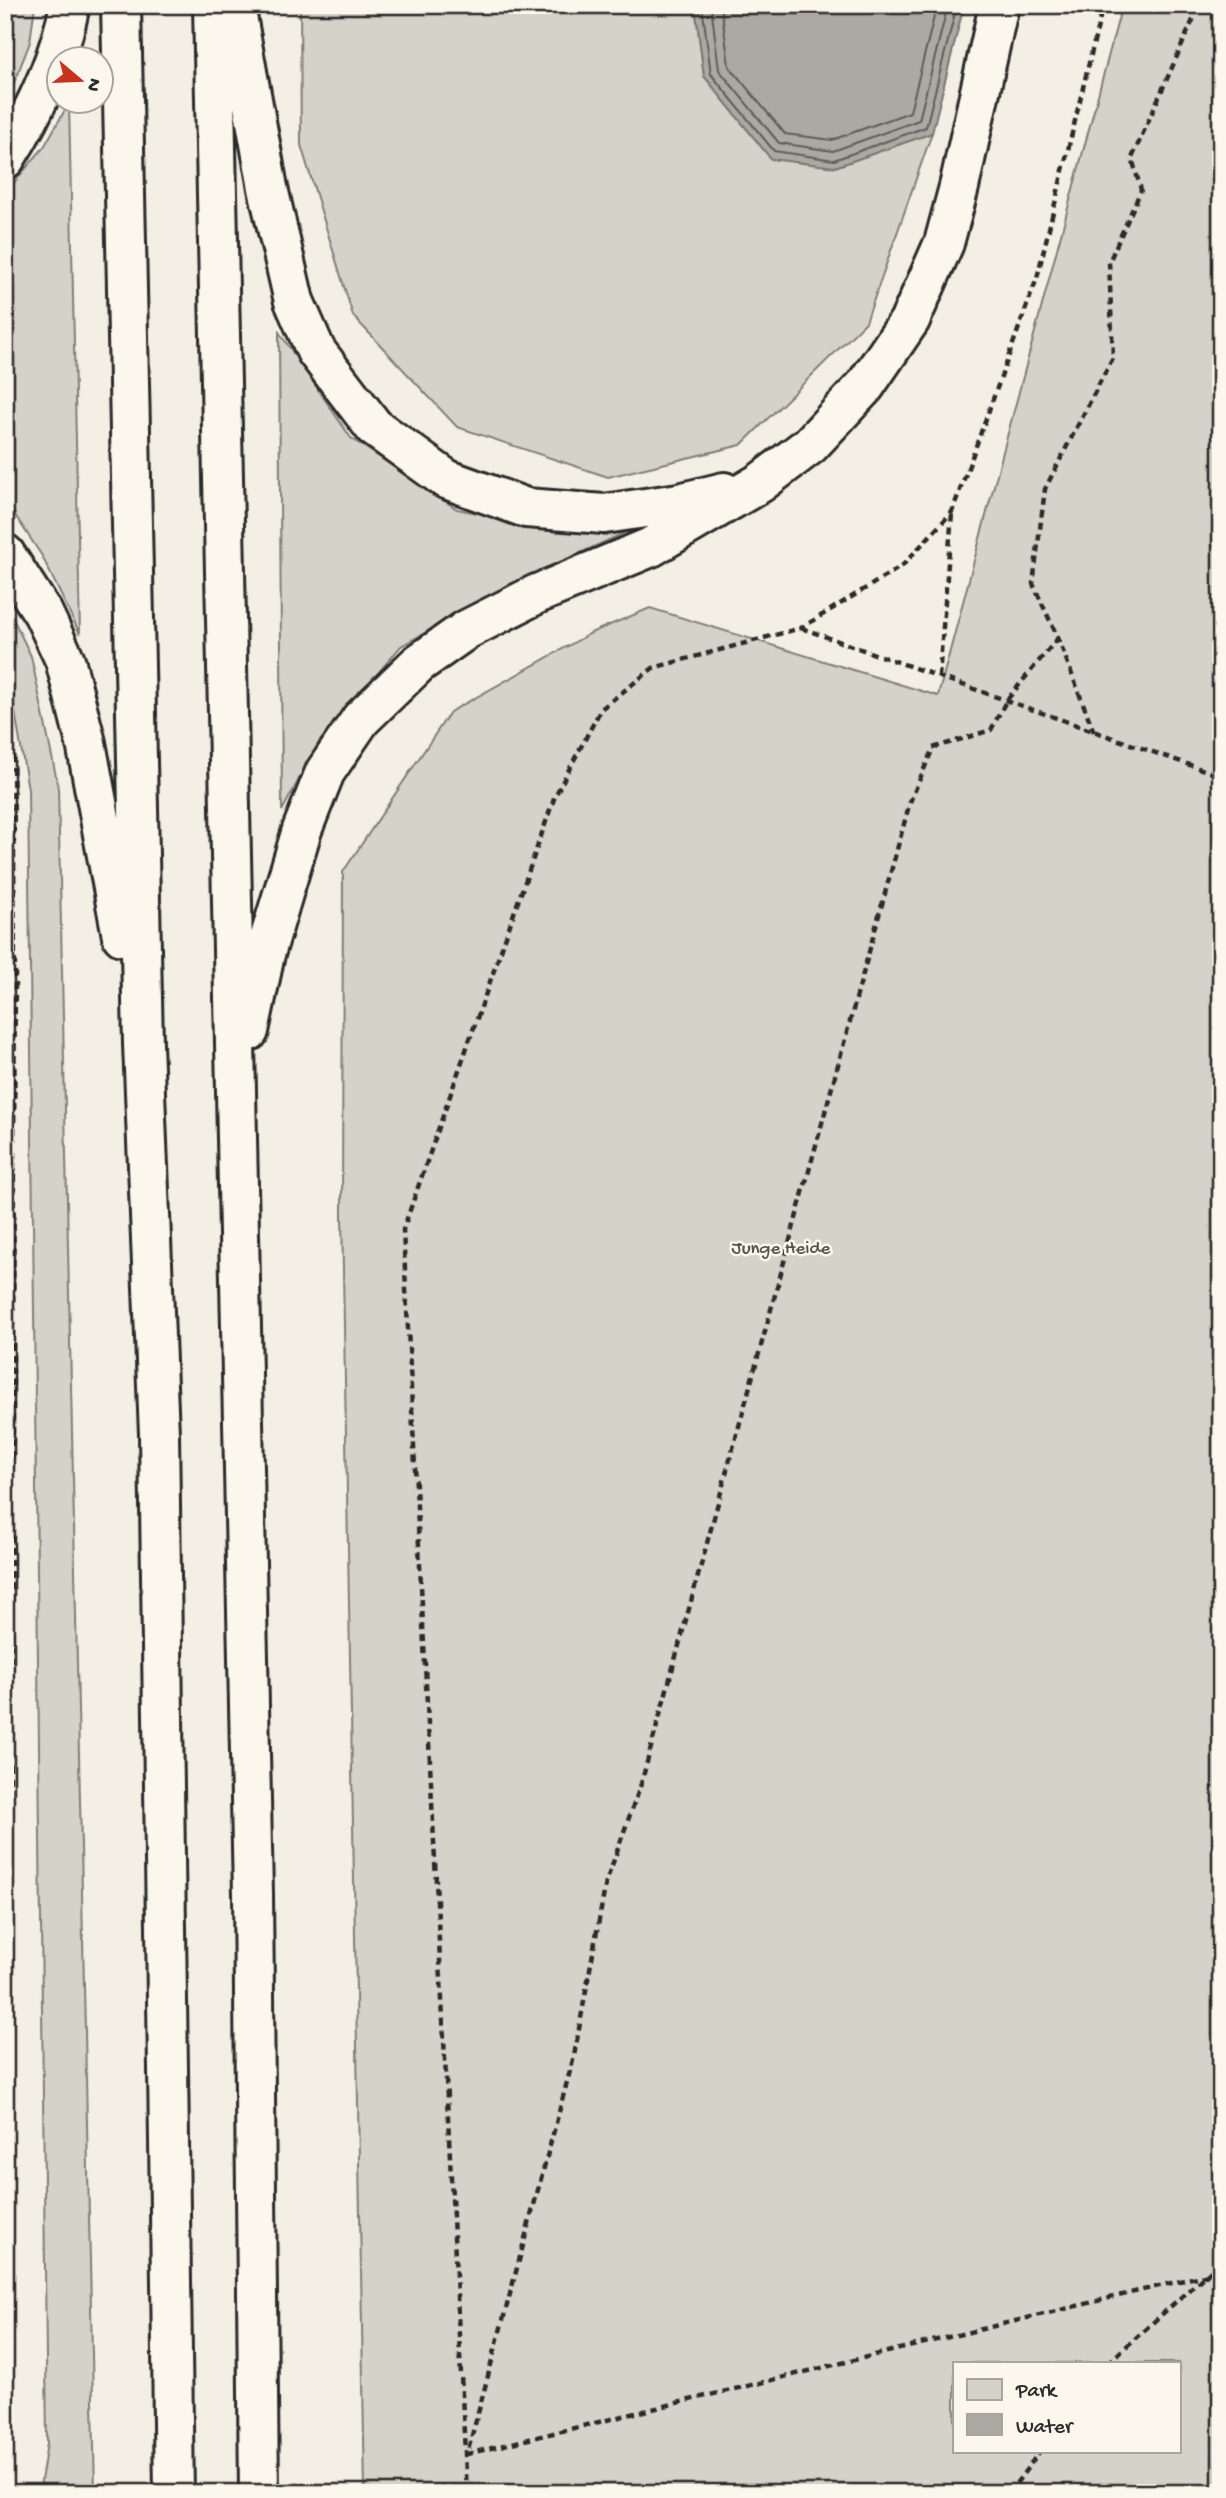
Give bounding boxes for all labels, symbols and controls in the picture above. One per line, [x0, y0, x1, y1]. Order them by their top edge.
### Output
north arrow [46, 46, 116, 116]
text: N [80, 75, 106, 94]
park label: Junge Heide [732, 1238, 831, 1261]
legend [953, 2362, 1180, 2452]
text: Park [1015, 2380, 1059, 2405]
text: Water [1016, 2416, 1074, 2441]

